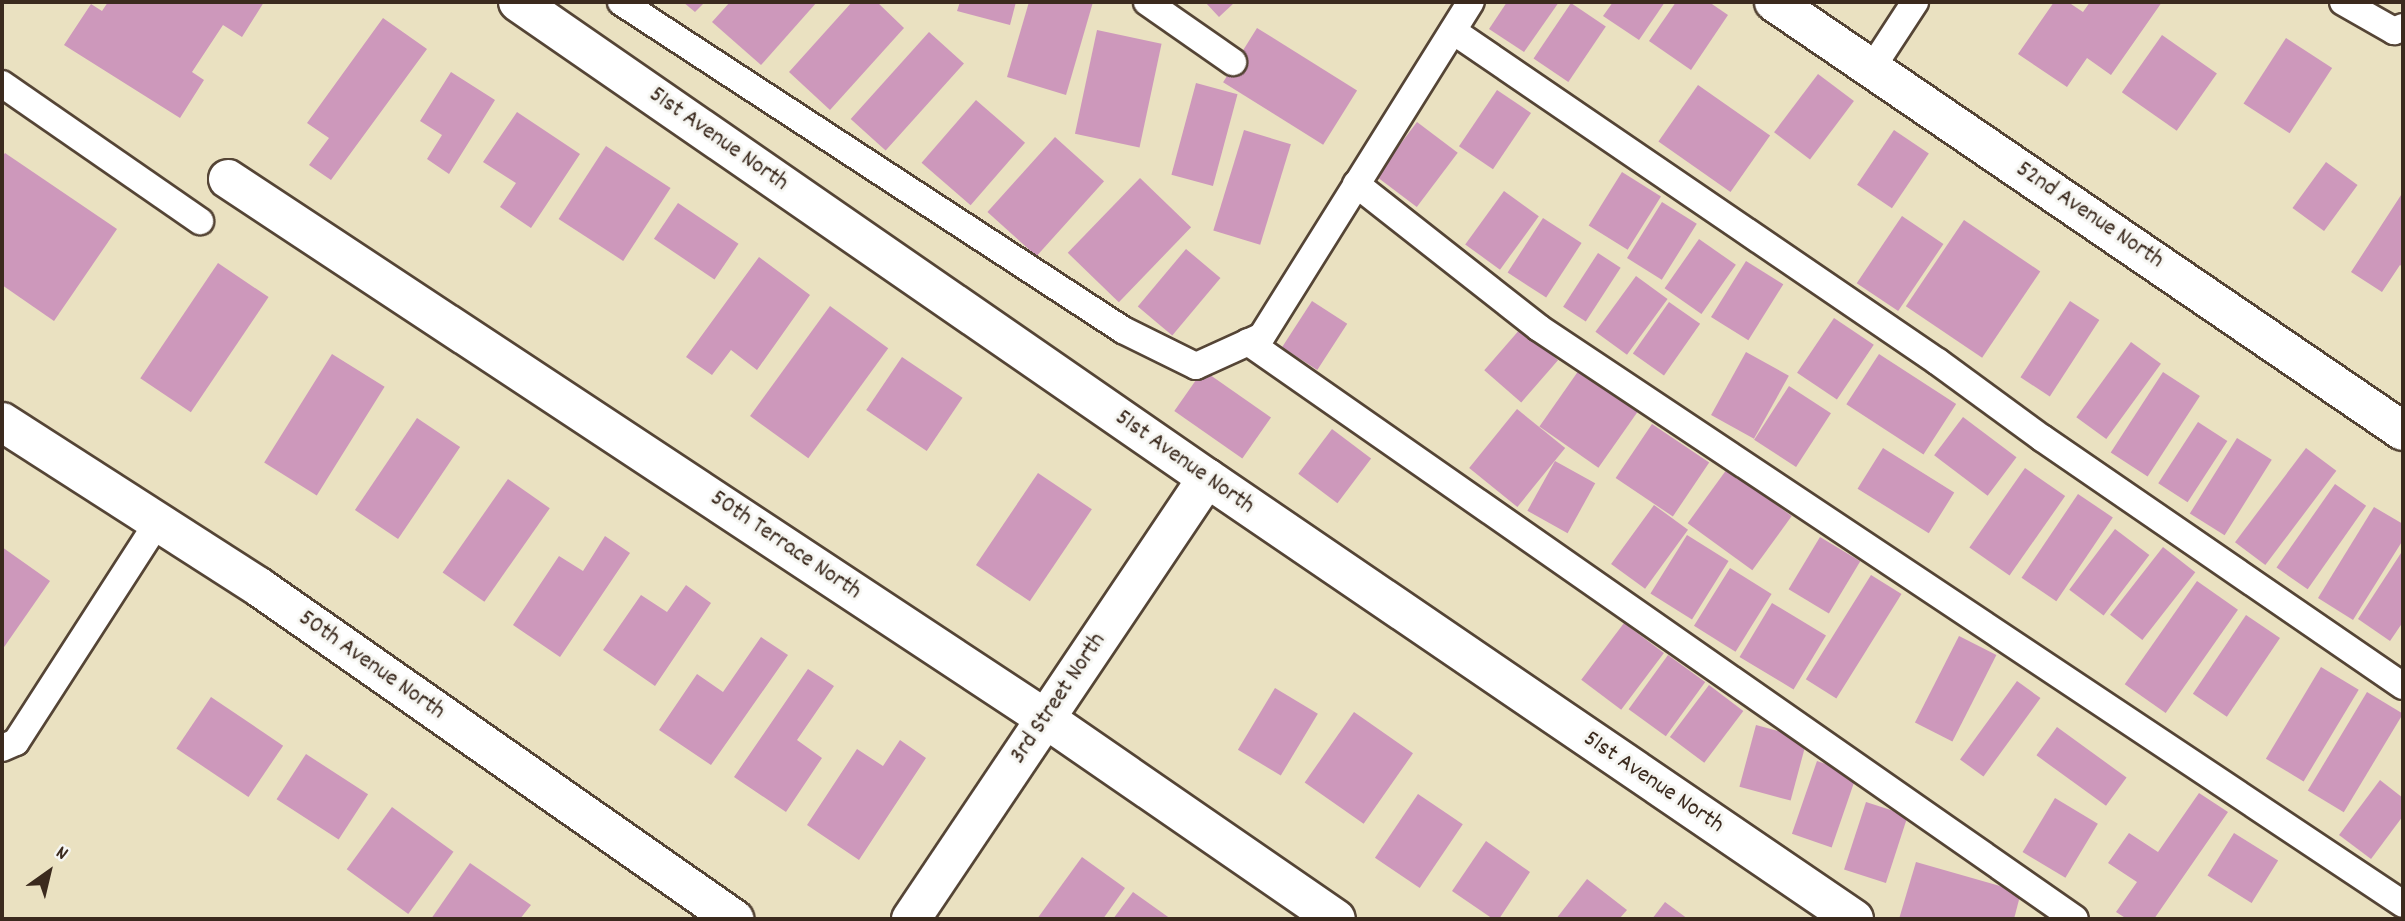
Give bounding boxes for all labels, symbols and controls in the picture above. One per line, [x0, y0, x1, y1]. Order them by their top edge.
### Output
street label: 51st Avenue North [643, 81, 793, 199]
street label: 52nd Avenue North [2010, 156, 2168, 276]
street label: 51st Avenue North [1109, 404, 1259, 522]
street label: 50th Terrace North [704, 485, 866, 607]
street label: 50th Avenue North [292, 605, 450, 727]
street label: 3rd Street North [1005, 628, 1113, 770]
street label: 51st Avenue North [1577, 725, 1729, 841]
north arrow [14, 837, 84, 907]
text: N [50, 840, 72, 868]

